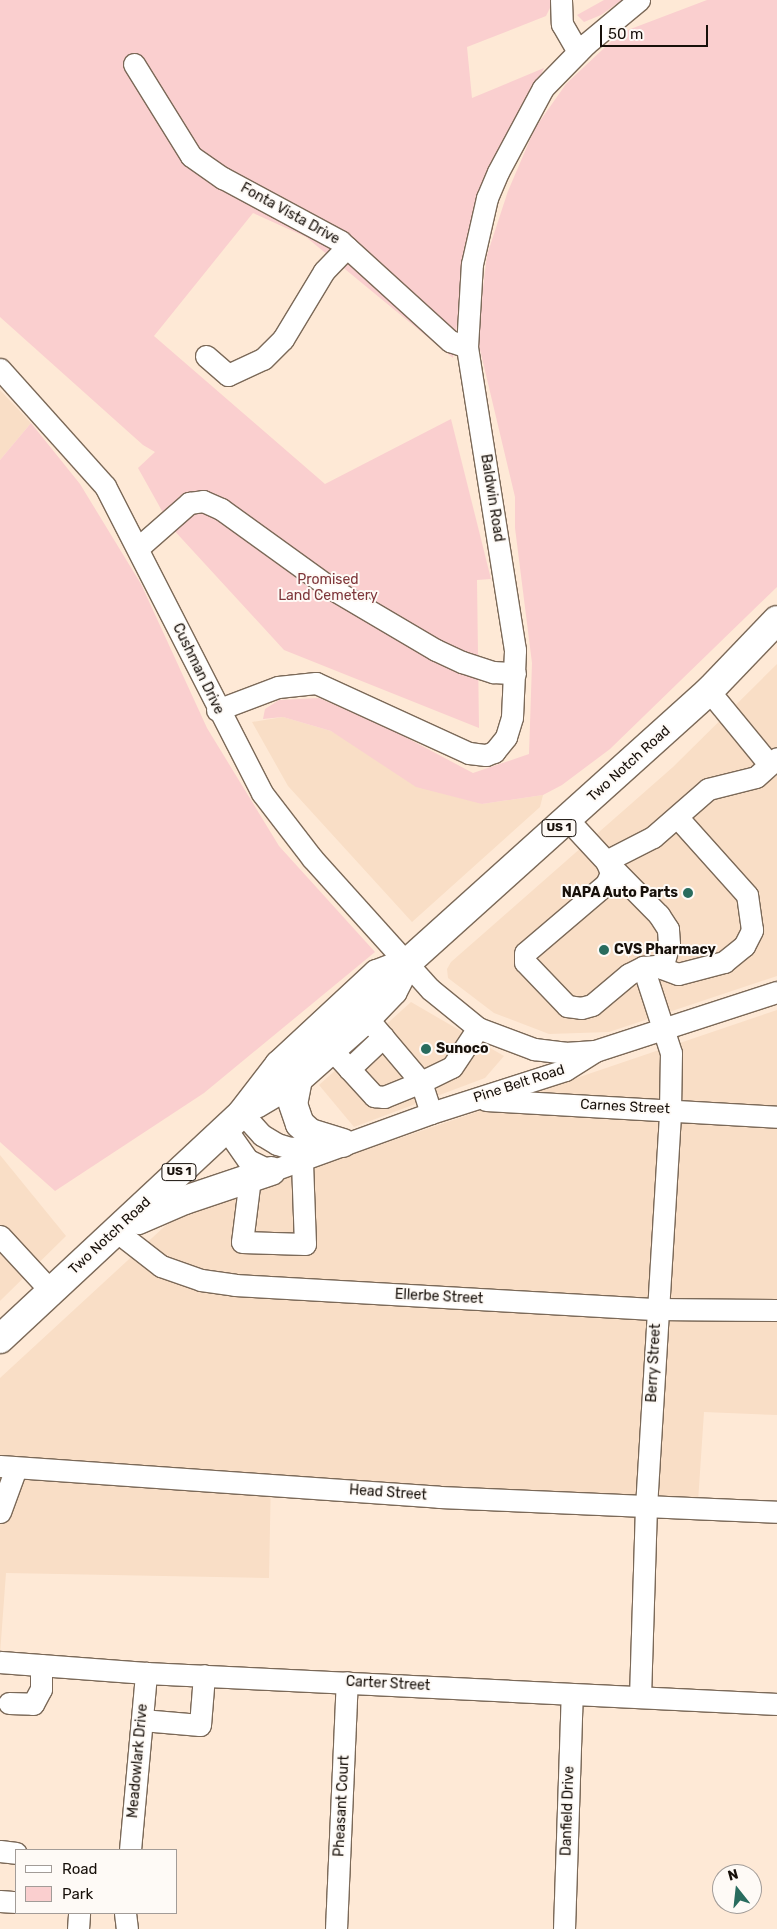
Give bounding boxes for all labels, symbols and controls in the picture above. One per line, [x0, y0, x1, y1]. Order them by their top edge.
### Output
scale bar [602, 15, 710, 47]
text: 50 m [608, 25, 643, 43]
street label: Fonta Vista Drive [237, 180, 343, 248]
street label: Baldwin Road [477, 453, 507, 543]
park label: Promised Land Cemetery [278, 572, 378, 604]
street label: Cushman Drive [169, 621, 227, 717]
street label: Two Notch Road [584, 722, 674, 806]
road number: US 1 [540, 818, 578, 838]
place label: NAPA Auto Parts [561, 885, 678, 901]
marker: NAPA Auto Parts [682, 887, 694, 899]
place label: CVS Pharmacy [614, 942, 716, 958]
marker: CVS Pharmacy [598, 944, 610, 956]
place label: Sunoco [436, 1041, 489, 1057]
marker: Sunoco [420, 1043, 432, 1055]
street label: Pine Belt Road [471, 1061, 567, 1107]
street label: Carnes Street [580, 1096, 670, 1118]
road number: US 1 [160, 1162, 198, 1182]
street label: Two Notch Road [66, 1194, 154, 1278]
street label: Ellerbe Street [394, 1286, 484, 1308]
street label: Berry Street [644, 1323, 664, 1403]
street label: Head Street [349, 1482, 427, 1504]
street label: Carter Street [345, 1673, 431, 1695]
street label: Meadowlark Drive [125, 1703, 151, 1819]
street label: Pheasant Court [331, 1755, 353, 1857]
street label: Danfield Drive [558, 1766, 578, 1856]
legend [15, 1849, 178, 1914]
text: Road [62, 1860, 98, 1878]
north arrow [712, 1864, 762, 1914]
text: N [726, 1866, 740, 1885]
text: Park [62, 1885, 93, 1903]

